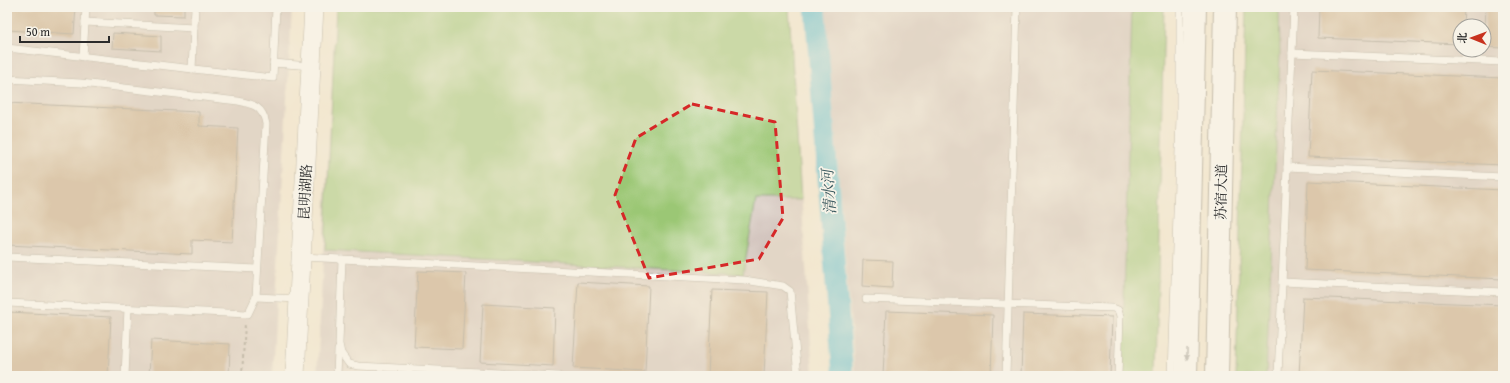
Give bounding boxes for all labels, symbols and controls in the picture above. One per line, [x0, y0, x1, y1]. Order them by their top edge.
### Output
scale bar [20, 18, 109, 44]
north arrow [1452, 18, 1492, 58]
text: 50 m [26, 23, 50, 40]
text: 北 [1454, 32, 1470, 43]
street label: 昆明湖路 [294, 164, 316, 220]
street label: 苏宿大道 [1211, 164, 1231, 220]
water label: 清水河 [816, 166, 841, 215]
one-way arrow [1184, 348, 1190, 361]

